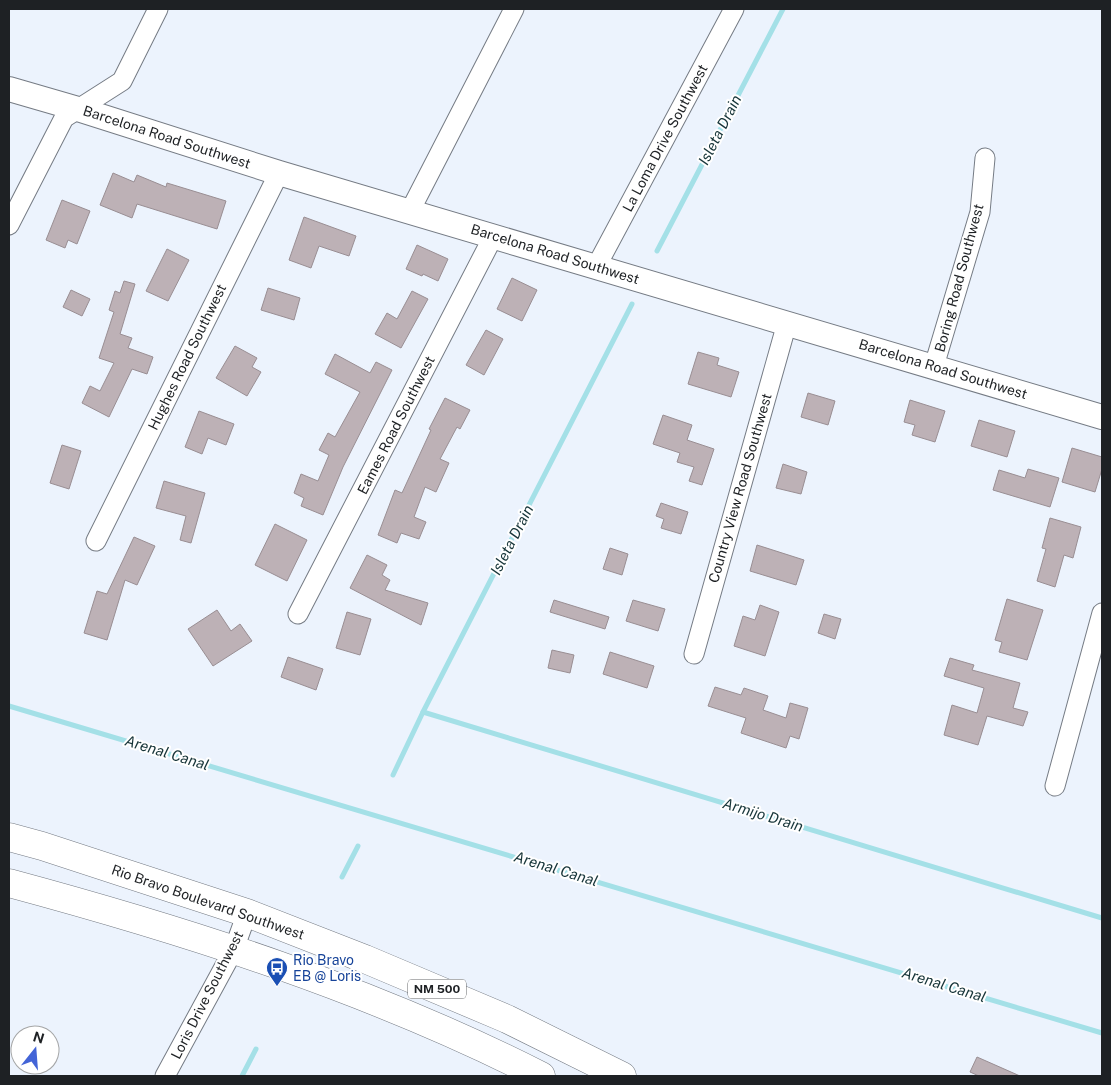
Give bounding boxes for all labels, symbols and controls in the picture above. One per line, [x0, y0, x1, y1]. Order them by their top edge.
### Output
street label: La Loma Drive Southwest [619, 62, 711, 214]
water label: Isleta Drain [695, 92, 744, 168]
street label: Barcelona Road Southwest [81, 102, 253, 172]
street label: Boring Road Southwest [931, 202, 987, 354]
street label: Barcelona Road Southwest [469, 221, 641, 287]
street label: Hughes Road Southwest [145, 281, 229, 433]
street label: Barcelona Road Southwest [857, 336, 1029, 402]
street label: Eames Road Southwest [354, 353, 438, 497]
street label: Country View Road Southwest [705, 391, 775, 585]
water label: Isleta Drain [487, 502, 536, 578]
water label: Arenal Canal [123, 732, 211, 773]
water label: Armijo Drain [721, 794, 805, 835]
water label: Arenal Canal [512, 848, 600, 889]
street label: Rio Bravo Boulevard Southwest [109, 861, 307, 943]
street label: Loris Drive Southwest [168, 928, 246, 1062]
place label: Rio Bravo EB @ Loris [293, 952, 361, 984]
bus stop icon: Rio Bravo EB @ Loris [265, 956, 289, 987]
water label: Arenal Canal [900, 964, 988, 1005]
road number: NM 500 [408, 980, 466, 999]
north arrow [10, 1025, 60, 1075]
text: N [31, 1028, 46, 1047]

